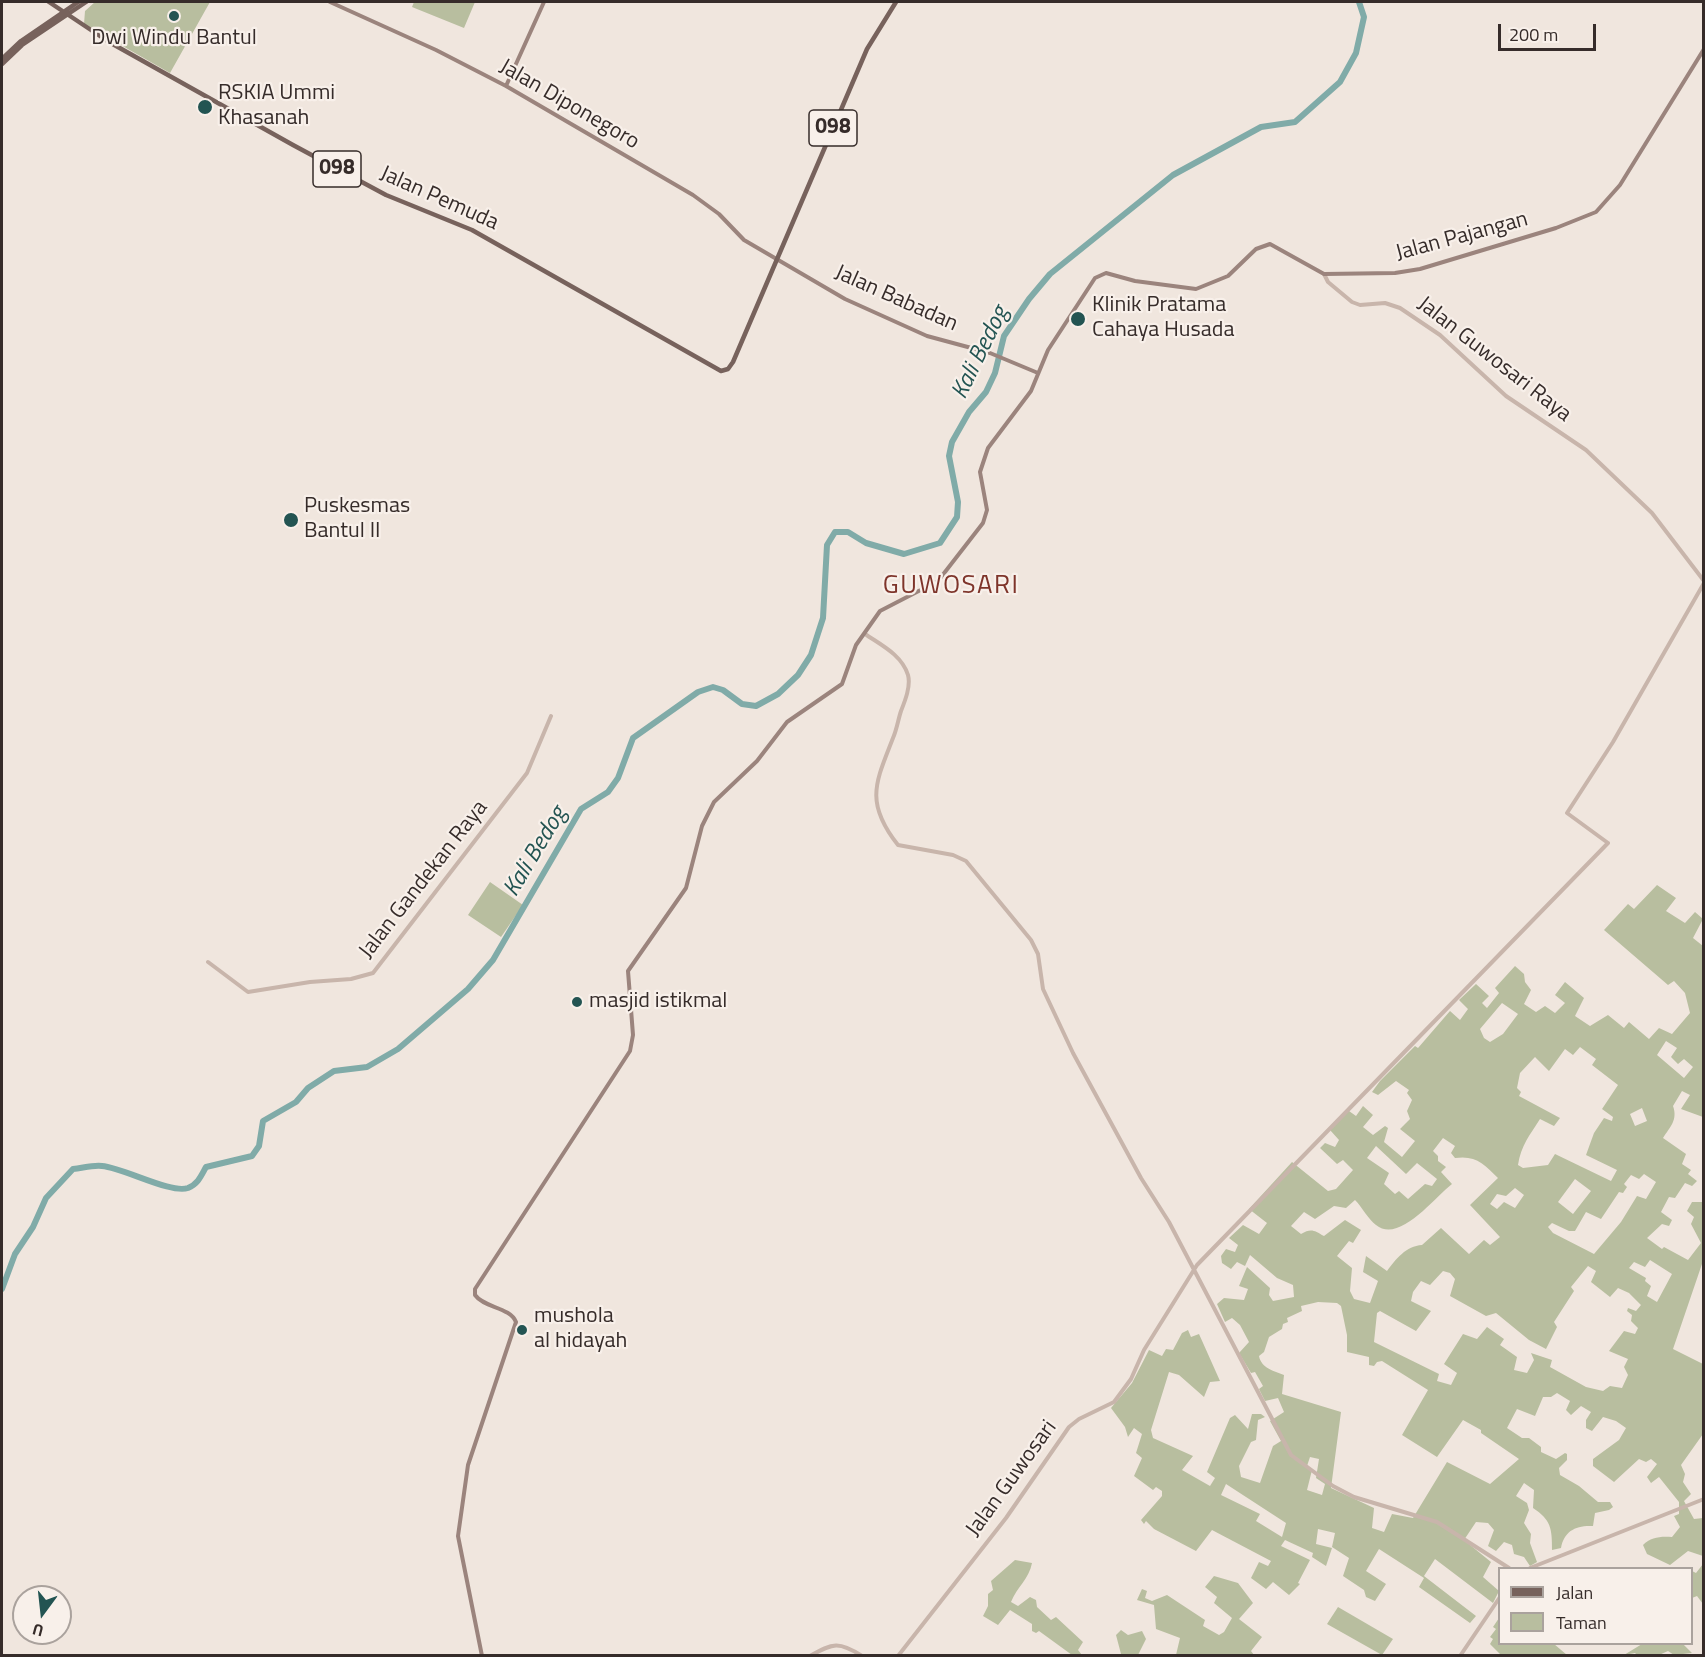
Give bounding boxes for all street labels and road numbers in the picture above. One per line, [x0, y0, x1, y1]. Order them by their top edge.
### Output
street label: Jalan Diponegoro [494, 54, 644, 156]
road number: 098 [809, 110, 857, 146]
road number: 098 [313, 151, 361, 187]
street label: Jalan Pemuda [376, 161, 502, 237]
street label: Jalan Pajangan [1393, 207, 1531, 267]
street label: Jalan Babadan [830, 260, 962, 338]
street label: Jalan Guwosari Raya [1412, 292, 1576, 428]
street label: Jalan Gandekan Raya [354, 796, 494, 964]
street label: Jalan Guwosari [961, 1416, 1063, 1542]

